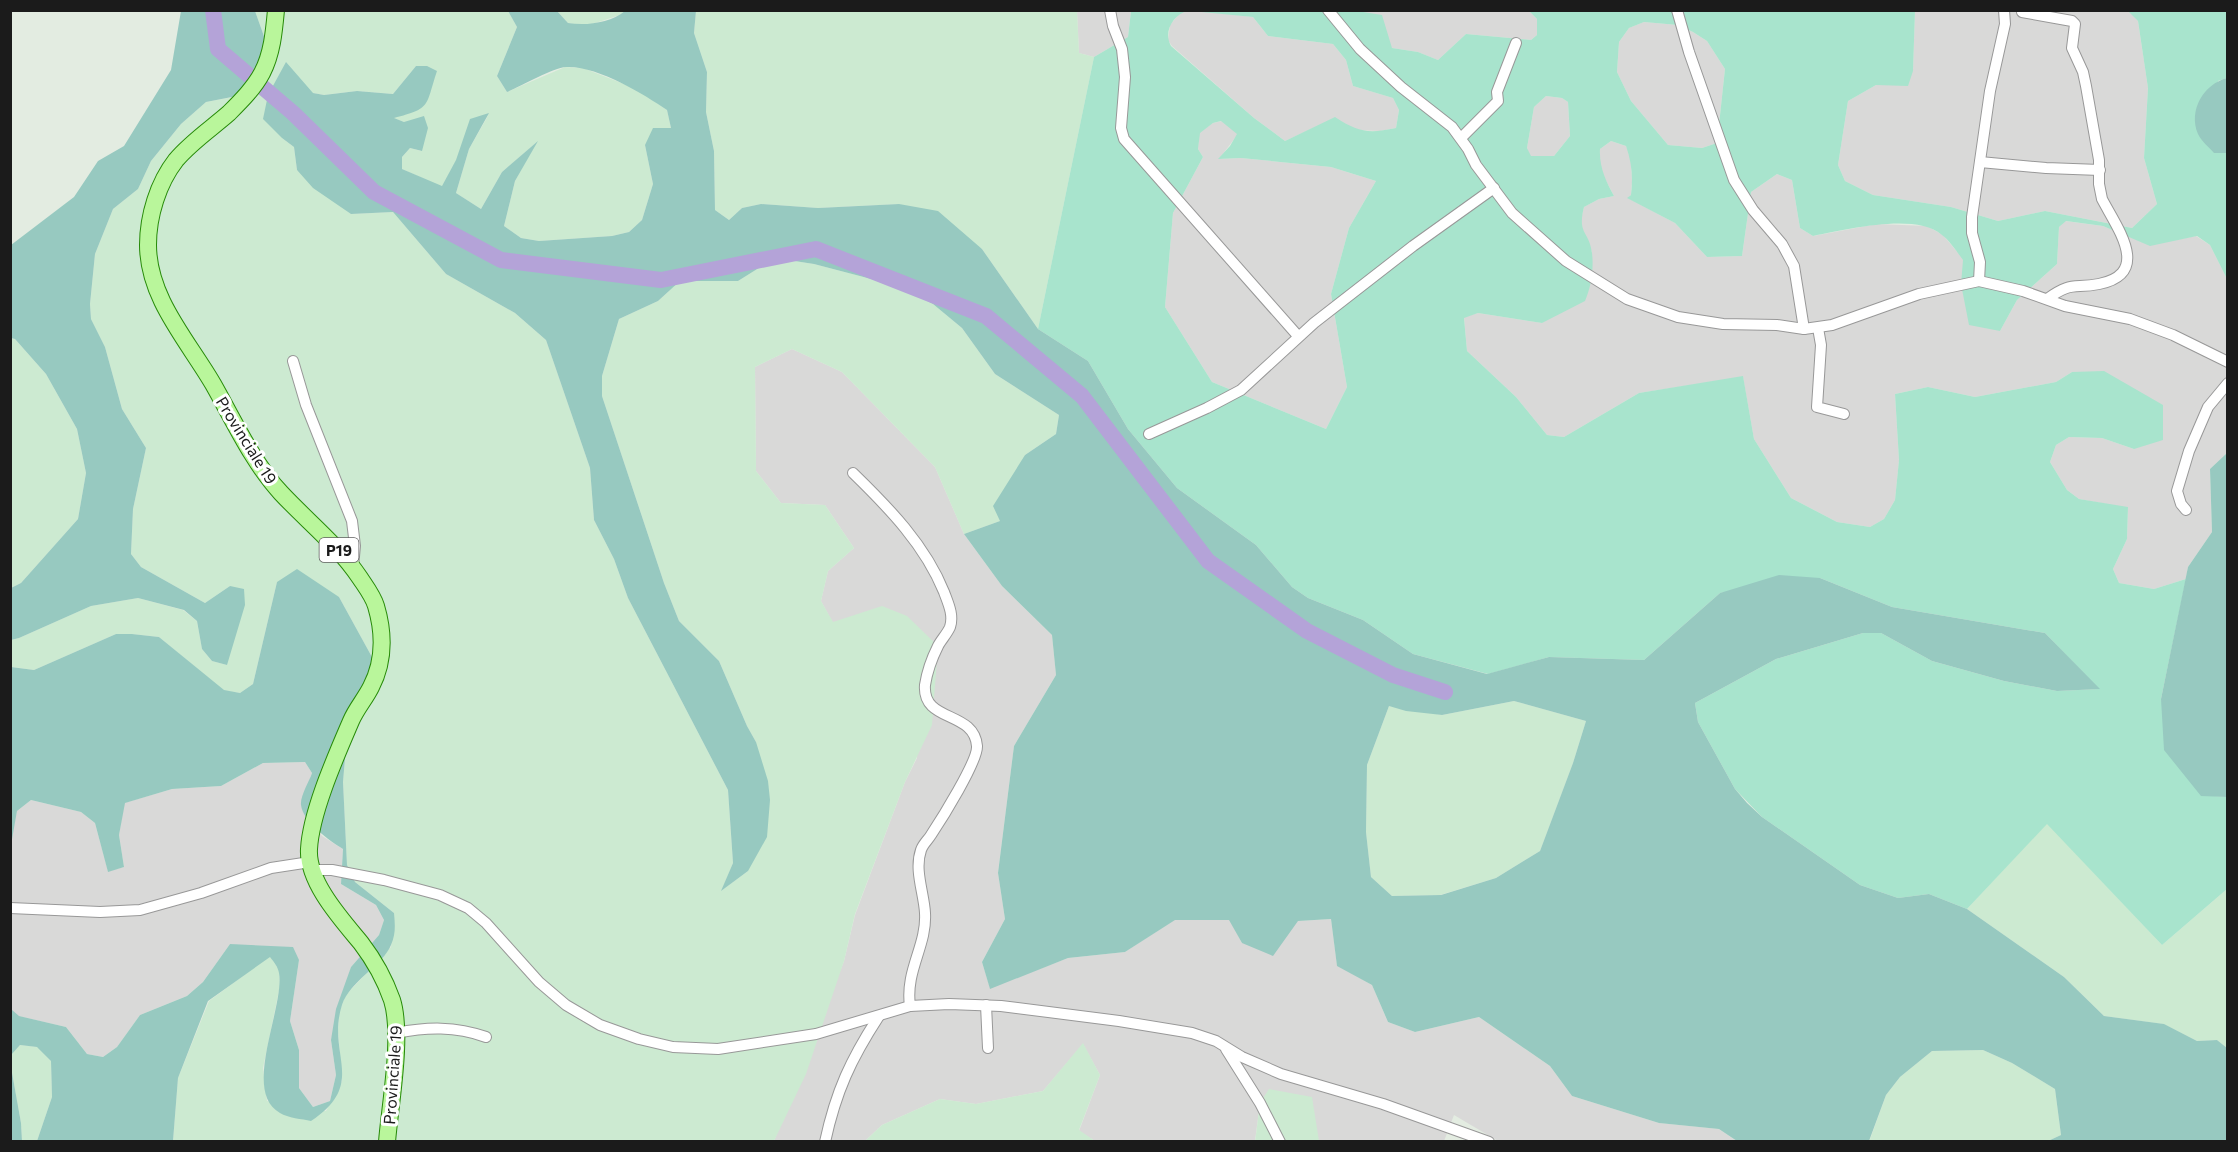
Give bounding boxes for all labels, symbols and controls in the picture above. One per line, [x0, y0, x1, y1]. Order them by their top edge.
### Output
street label: Provinciale 19 [213, 393, 281, 487]
road number: P19 [320, 538, 358, 562]
street label: Provinciale 19 [379, 1025, 405, 1125]

